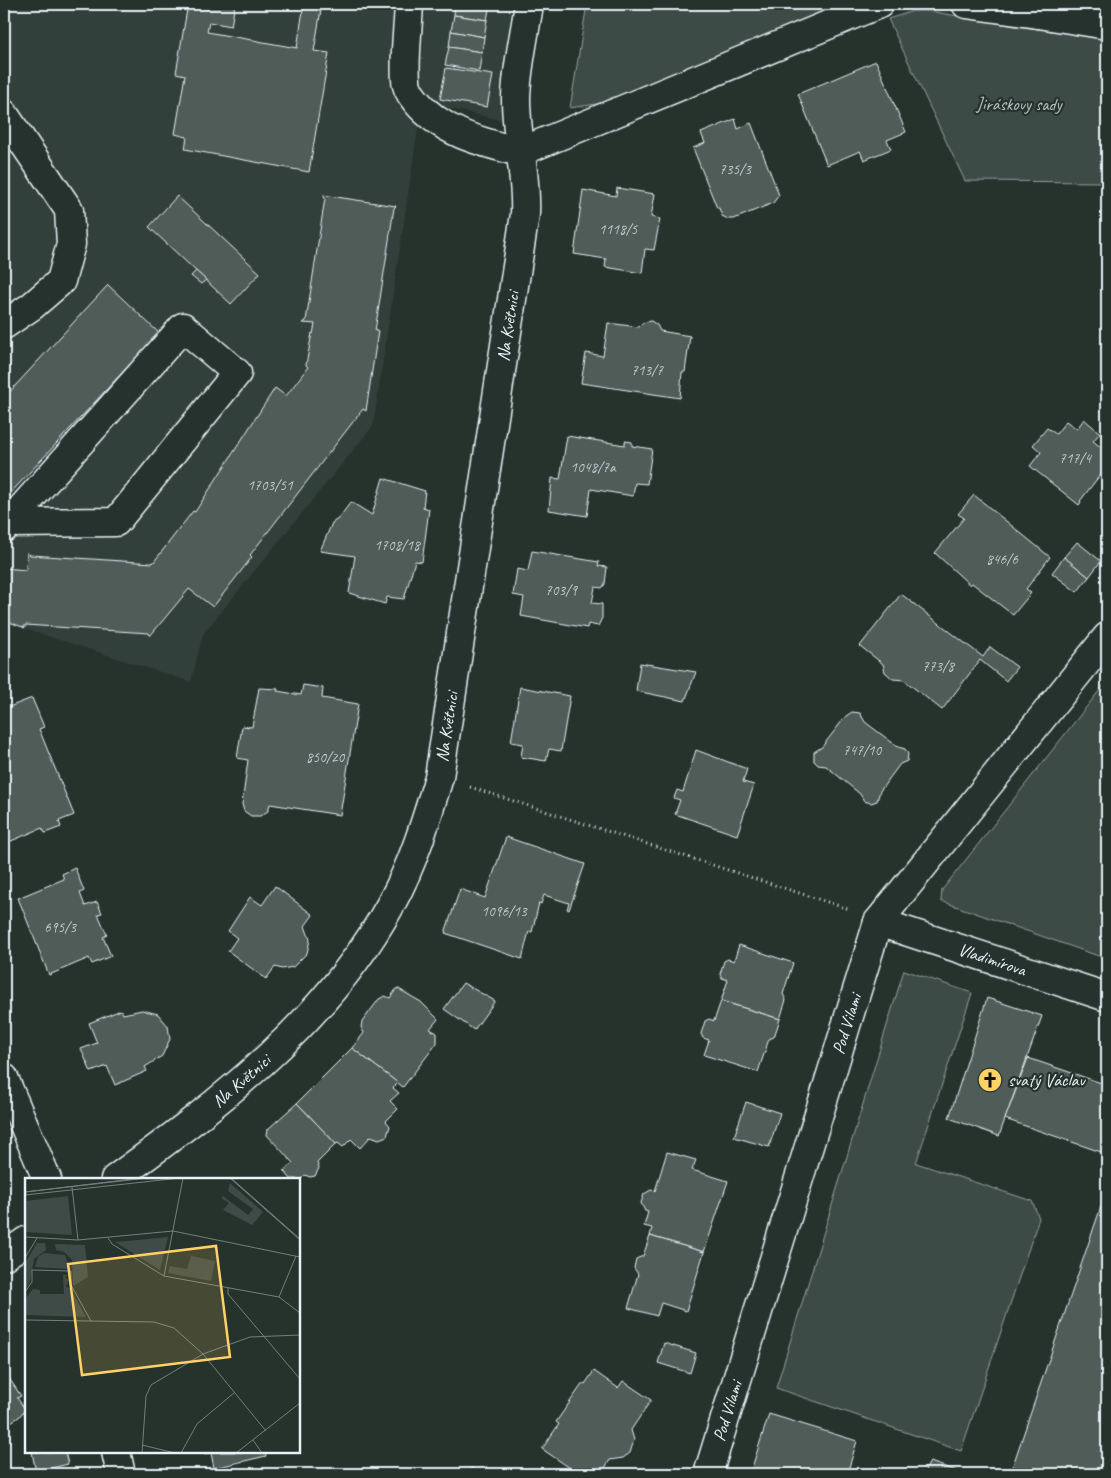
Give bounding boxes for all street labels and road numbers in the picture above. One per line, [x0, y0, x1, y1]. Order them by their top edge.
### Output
street label: Na Květnici [492, 287, 524, 363]
street label: Na Květnici [430, 687, 463, 763]
street label: Vladimírova [955, 938, 1030, 981]
street label: Pod Vilami [827, 989, 867, 1057]
street label: Na Květnici [207, 1048, 277, 1112]
street label: Pod Vilami [708, 1376, 748, 1444]

